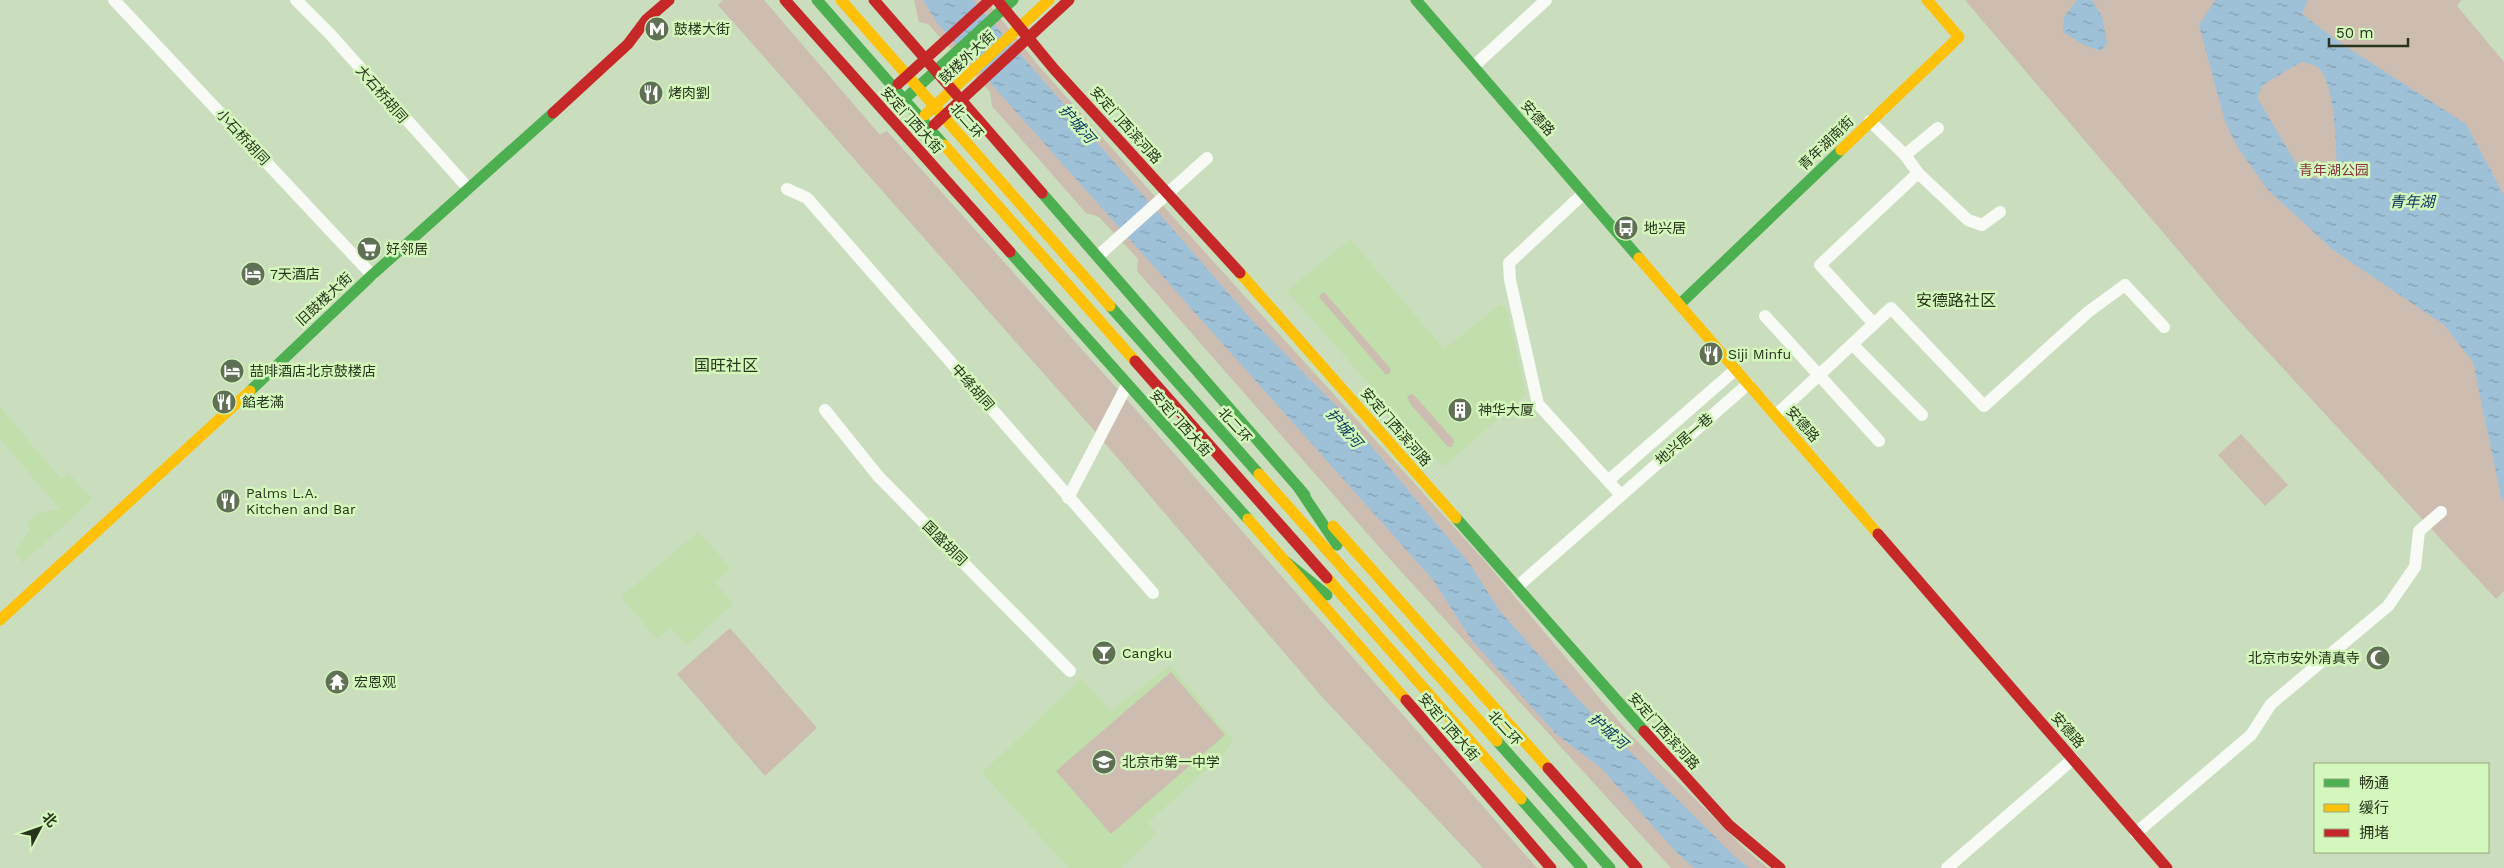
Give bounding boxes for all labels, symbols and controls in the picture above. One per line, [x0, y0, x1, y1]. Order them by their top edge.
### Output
scale bar [2329, 15, 2408, 47]
metro station icon: 鼓楼大街 [644, 16, 670, 42]
place label: 鼓楼大街 [674, 21, 730, 37]
text: 50 m [2336, 24, 2373, 42]
street label: 鼓楼外大街 [936, 27, 998, 87]
street label: 大石桥胡同 [353, 62, 411, 126]
restaurant icon: 烤肉劉 [638, 80, 664, 106]
street label: 安定门西大街 [878, 83, 946, 157]
street label: 安定门西滨河路 [1087, 83, 1165, 167]
place label: 烤肉劉 [668, 85, 710, 101]
street label: 安德路 [1518, 97, 1558, 139]
street label: 北二环 [947, 100, 987, 142]
water label: 护城河 [1055, 101, 1101, 149]
street label: 小石桥胡同 [213, 106, 273, 168]
street label: 青年湖南街 [1795, 113, 1857, 173]
park label: 青年湖公园 [2299, 162, 2369, 178]
water label: 青年湖 [2389, 193, 2436, 211]
bus stop icon: 地兴居 [1613, 215, 1639, 241]
place label: 地兴居 [1644, 220, 1686, 236]
supermarket icon: 好邻居 [356, 236, 382, 262]
place label: 好邻居 [386, 241, 428, 257]
hotel icon: 7天酒店 [240, 261, 266, 287]
place label: 7天酒店 [270, 266, 320, 282]
street label: 旧鼓楼大街 [293, 269, 355, 329]
district label: 安德路社区 [1916, 291, 1996, 310]
restaurant icon: Siji Minfu [1698, 341, 1724, 367]
place label: Siji Minfu [1728, 346, 1791, 362]
district label: 国旺社区 [694, 356, 758, 375]
hotel icon: 喆啡酒店北京鼓楼店 [219, 358, 245, 384]
street label: 中绦胡同 [949, 361, 997, 413]
place label: 喆啡酒店北京鼓楼店 [250, 363, 376, 379]
street label: 安定门西滨河路 [1358, 385, 1434, 469]
street label: 安定门西大街 [1147, 386, 1215, 460]
restaurant icon: 餡老滿 [211, 389, 237, 415]
place label: 餡老滿 [242, 394, 284, 410]
building icon: 神华大厦 [1447, 397, 1473, 423]
place label: 神华大厦 [1478, 402, 1534, 418]
street label: 安德路 [1783, 403, 1823, 445]
street label: 北二环 [1215, 404, 1255, 446]
water label: 护城河 [1322, 405, 1368, 453]
street label: 地兴居一巷 [1652, 410, 1716, 468]
place label: Palms L.A. Kitchen and Bar [246, 485, 356, 517]
restaurant icon: Palms L.A. Kitchen and Bar [215, 488, 241, 514]
street label: 国盛胡同 [920, 518, 970, 568]
bar icon: Cangku [1091, 640, 1117, 666]
place label: Cangku [1122, 645, 1172, 661]
mosque icon: 北京市安外清真寺 [2365, 645, 2391, 671]
place label: 北京市安外清真寺 [2248, 650, 2360, 666]
temple icon: 宏恩观 [324, 669, 350, 695]
place label: 宏恩观 [354, 674, 396, 690]
street label: 安定门西滨河路 [1625, 689, 1703, 773]
street label: 安定门西大街 [1415, 690, 1483, 764]
street label: 北二环 [1485, 707, 1525, 749]
water label: 护城河 [1585, 709, 1633, 755]
street label: 安德路 [2048, 709, 2088, 751]
school or university icon: 北京市第一中学 [1091, 749, 1117, 775]
place label: 北京市第一中学 [1122, 754, 1220, 770]
legend [2314, 763, 2489, 853]
text: 畅通 [2359, 774, 2389, 792]
text: 缓行 [2359, 799, 2389, 817]
north arrow [15, 803, 65, 853]
text: 北 [39, 809, 60, 830]
text: 拥堵 [2359, 824, 2389, 842]

